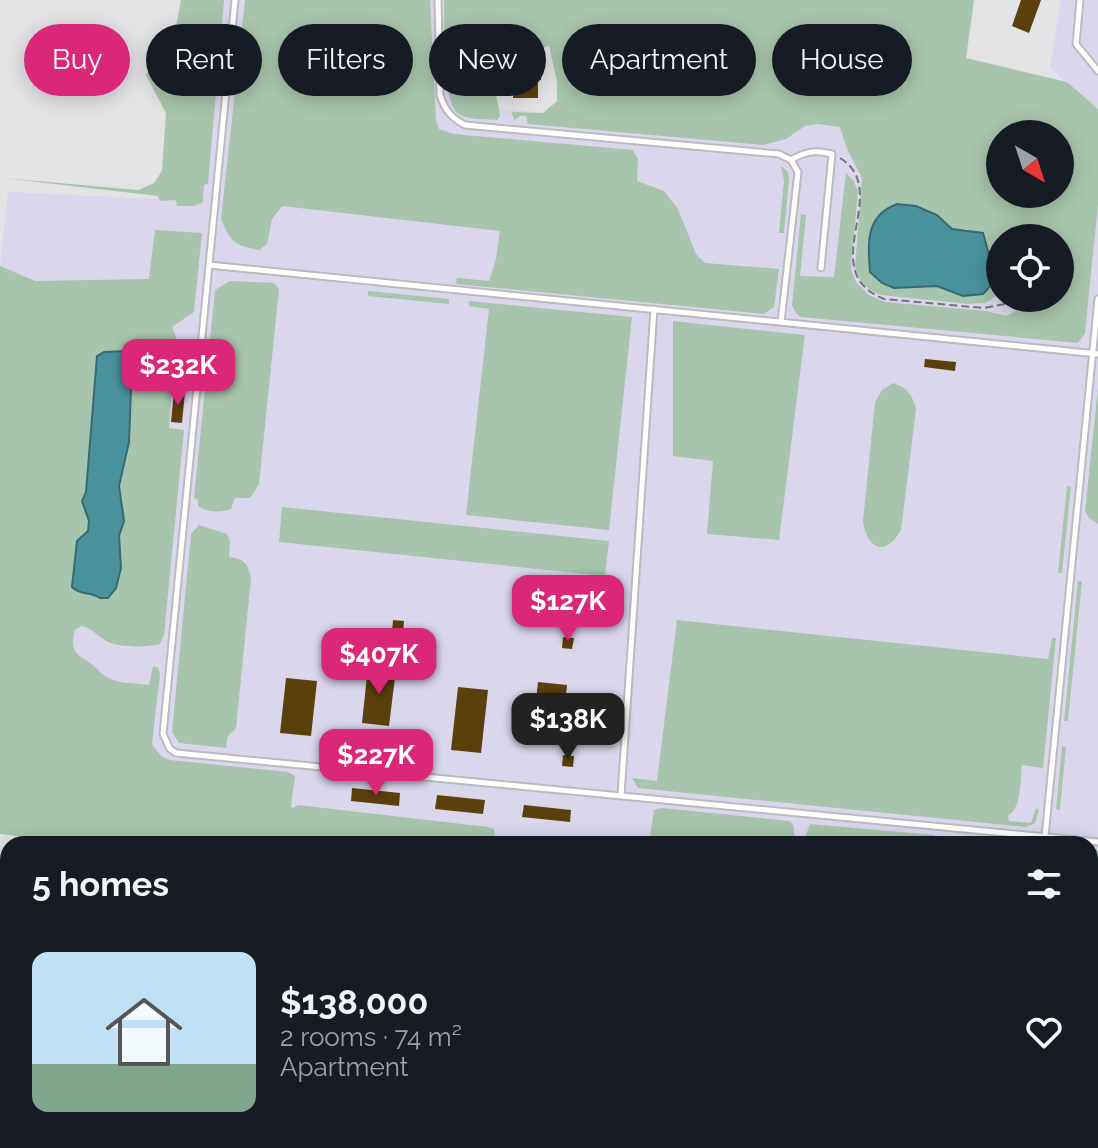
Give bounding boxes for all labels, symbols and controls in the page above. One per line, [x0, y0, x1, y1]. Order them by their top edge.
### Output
chip: Buy [24, 24, 130, 96]
chip: Rent [146, 24, 262, 96]
chip: Filters [278, 24, 413, 96]
chip: New [429, 24, 546, 96]
chip: Apartment [562, 24, 756, 96]
chip: House [772, 24, 912, 96]
north arrow [986, 120, 1074, 208]
map controls [986, 120, 1074, 312]
button: locate [986, 224, 1074, 312]
pin: $232K [122, 339, 234, 407]
text: $232K [139, 350, 217, 380]
pin: $127K [512, 575, 624, 643]
text: $127K [530, 586, 606, 616]
pin: $407K [323, 628, 435, 696]
text: $407K [339, 639, 419, 669]
pin: $138K [512, 693, 624, 761]
text: $138K [530, 704, 606, 734]
pin: $227K [320, 729, 432, 797]
text: $227K [337, 740, 415, 770]
icon: filters [1022, 862, 1066, 906]
text: 5 homes [32, 864, 169, 904]
text: $138,000 [280, 982, 428, 1022]
icon: home [96, 984, 192, 1080]
icon: heart [1022, 1010, 1066, 1054]
text: 2 rooms · 74 m² [280, 1022, 462, 1052]
text: Apartment [280, 1052, 409, 1082]

